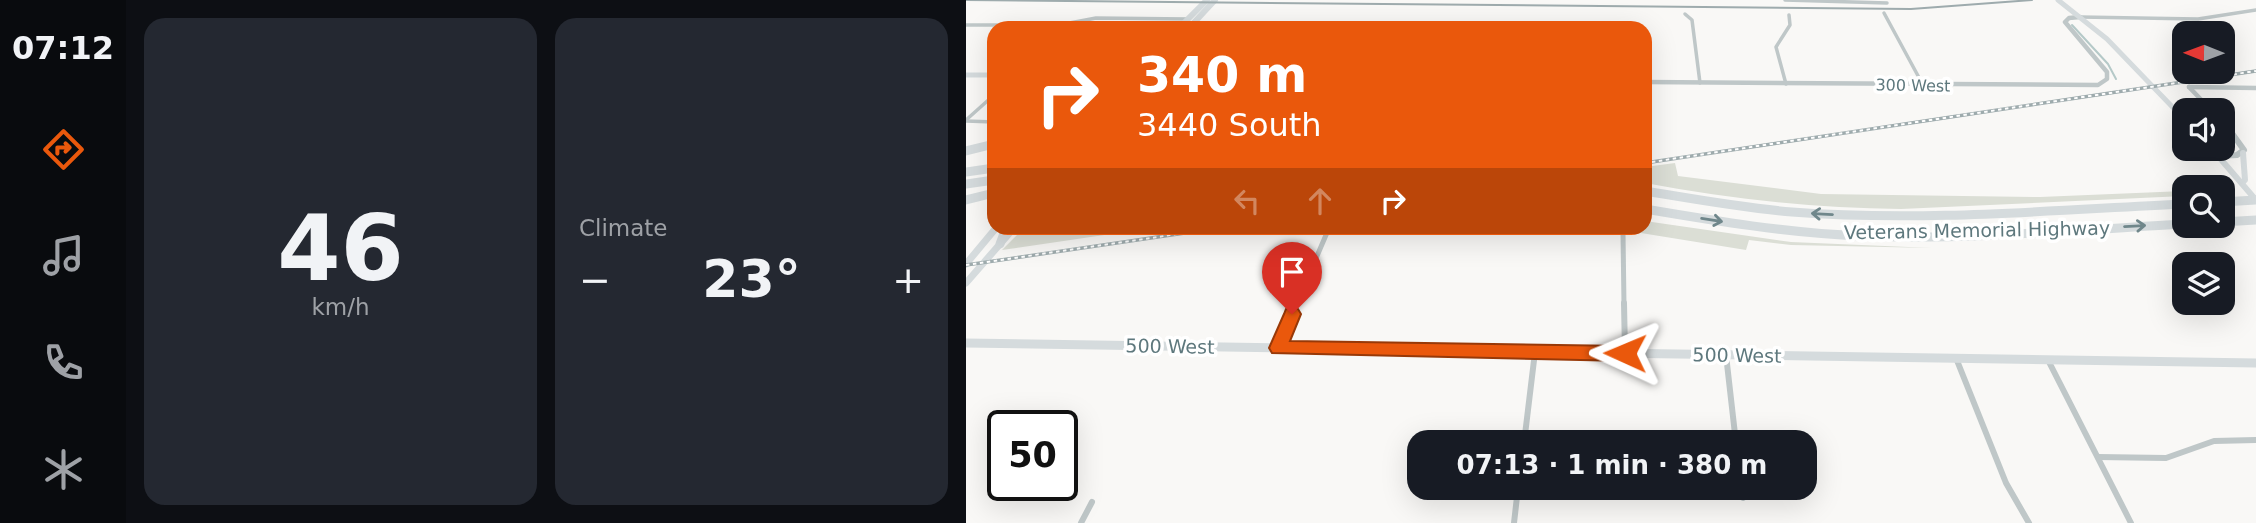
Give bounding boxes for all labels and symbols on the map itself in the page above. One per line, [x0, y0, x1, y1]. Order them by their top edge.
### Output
north arrow [2172, 21, 2235, 84]
street label: 300 West [1875, 75, 1951, 96]
one-way arrow [1811, 207, 1834, 220]
one-way arrow [1700, 214, 1723, 227]
street label: Veterans Memorial Highway [1844, 217, 2110, 243]
one-way arrow [2123, 220, 2146, 233]
pin [1262, 242, 1322, 314]
position arrow [1588, 316, 1662, 390]
street label: 500 West [1125, 334, 1215, 358]
street label: 500 West [1692, 343, 1782, 367]
speed limit sign: 50 [987, 410, 1078, 501]

